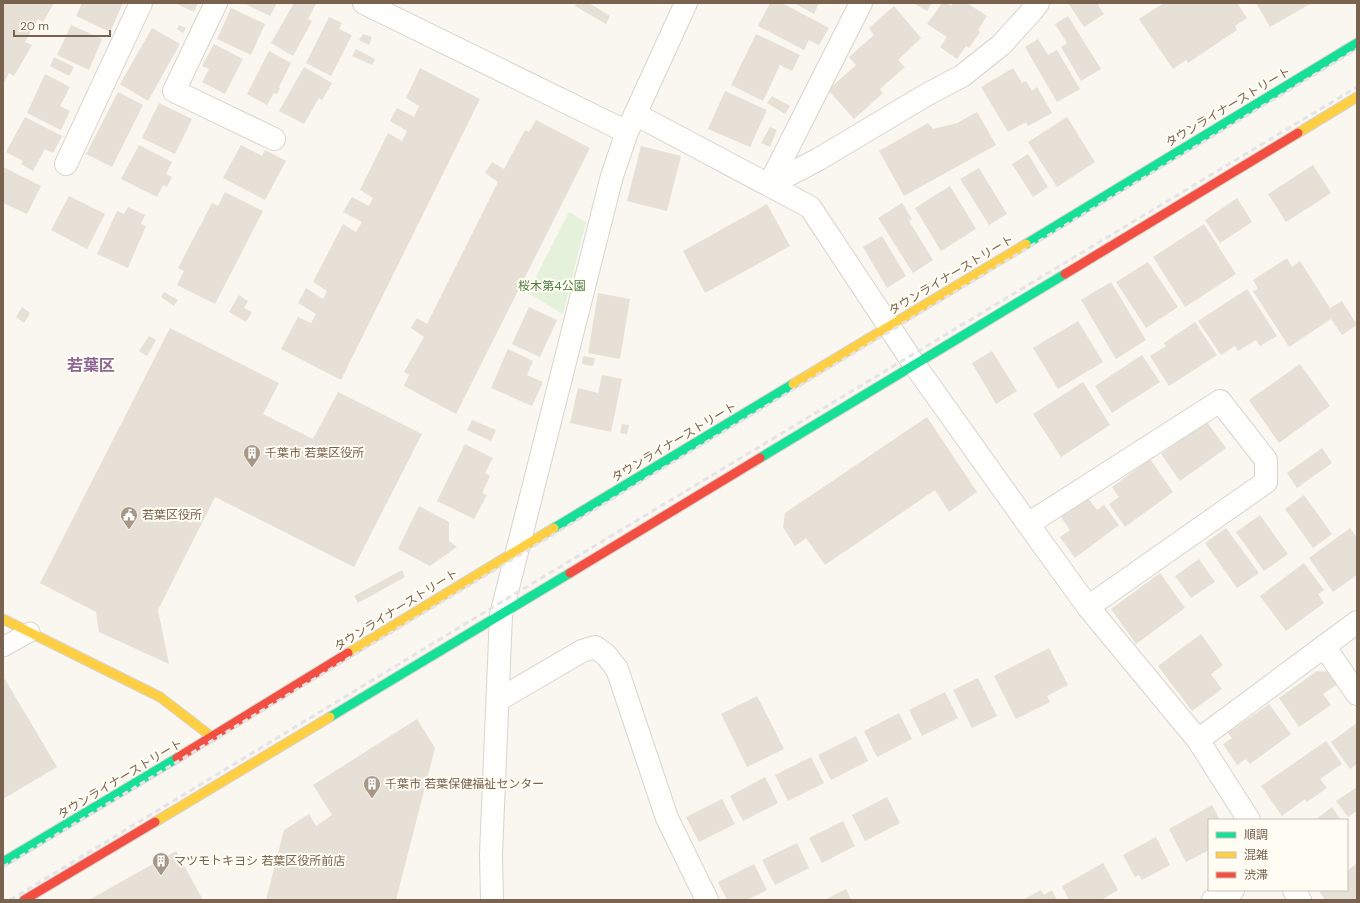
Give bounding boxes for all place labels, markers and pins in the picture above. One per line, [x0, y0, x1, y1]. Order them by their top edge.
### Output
building icon: 千葉市 若葉区役所 [242, 443, 262, 468]
place label: 千葉市 若葉区役所 [265, 445, 364, 461]
public building icon: 若葉区役所 [119, 505, 139, 530]
place label: 若葉区役所 [142, 507, 202, 523]
building icon: 千葉市 若葉保健福祉センター [362, 774, 382, 799]
place label: 千葉市 若葉保健福祉センター [385, 776, 544, 792]
building icon: マツモトキヨシ 若葉区役所前店 [151, 851, 171, 876]
place label: マツモトキヨシ 若葉区役所前店 [174, 853, 345, 869]

